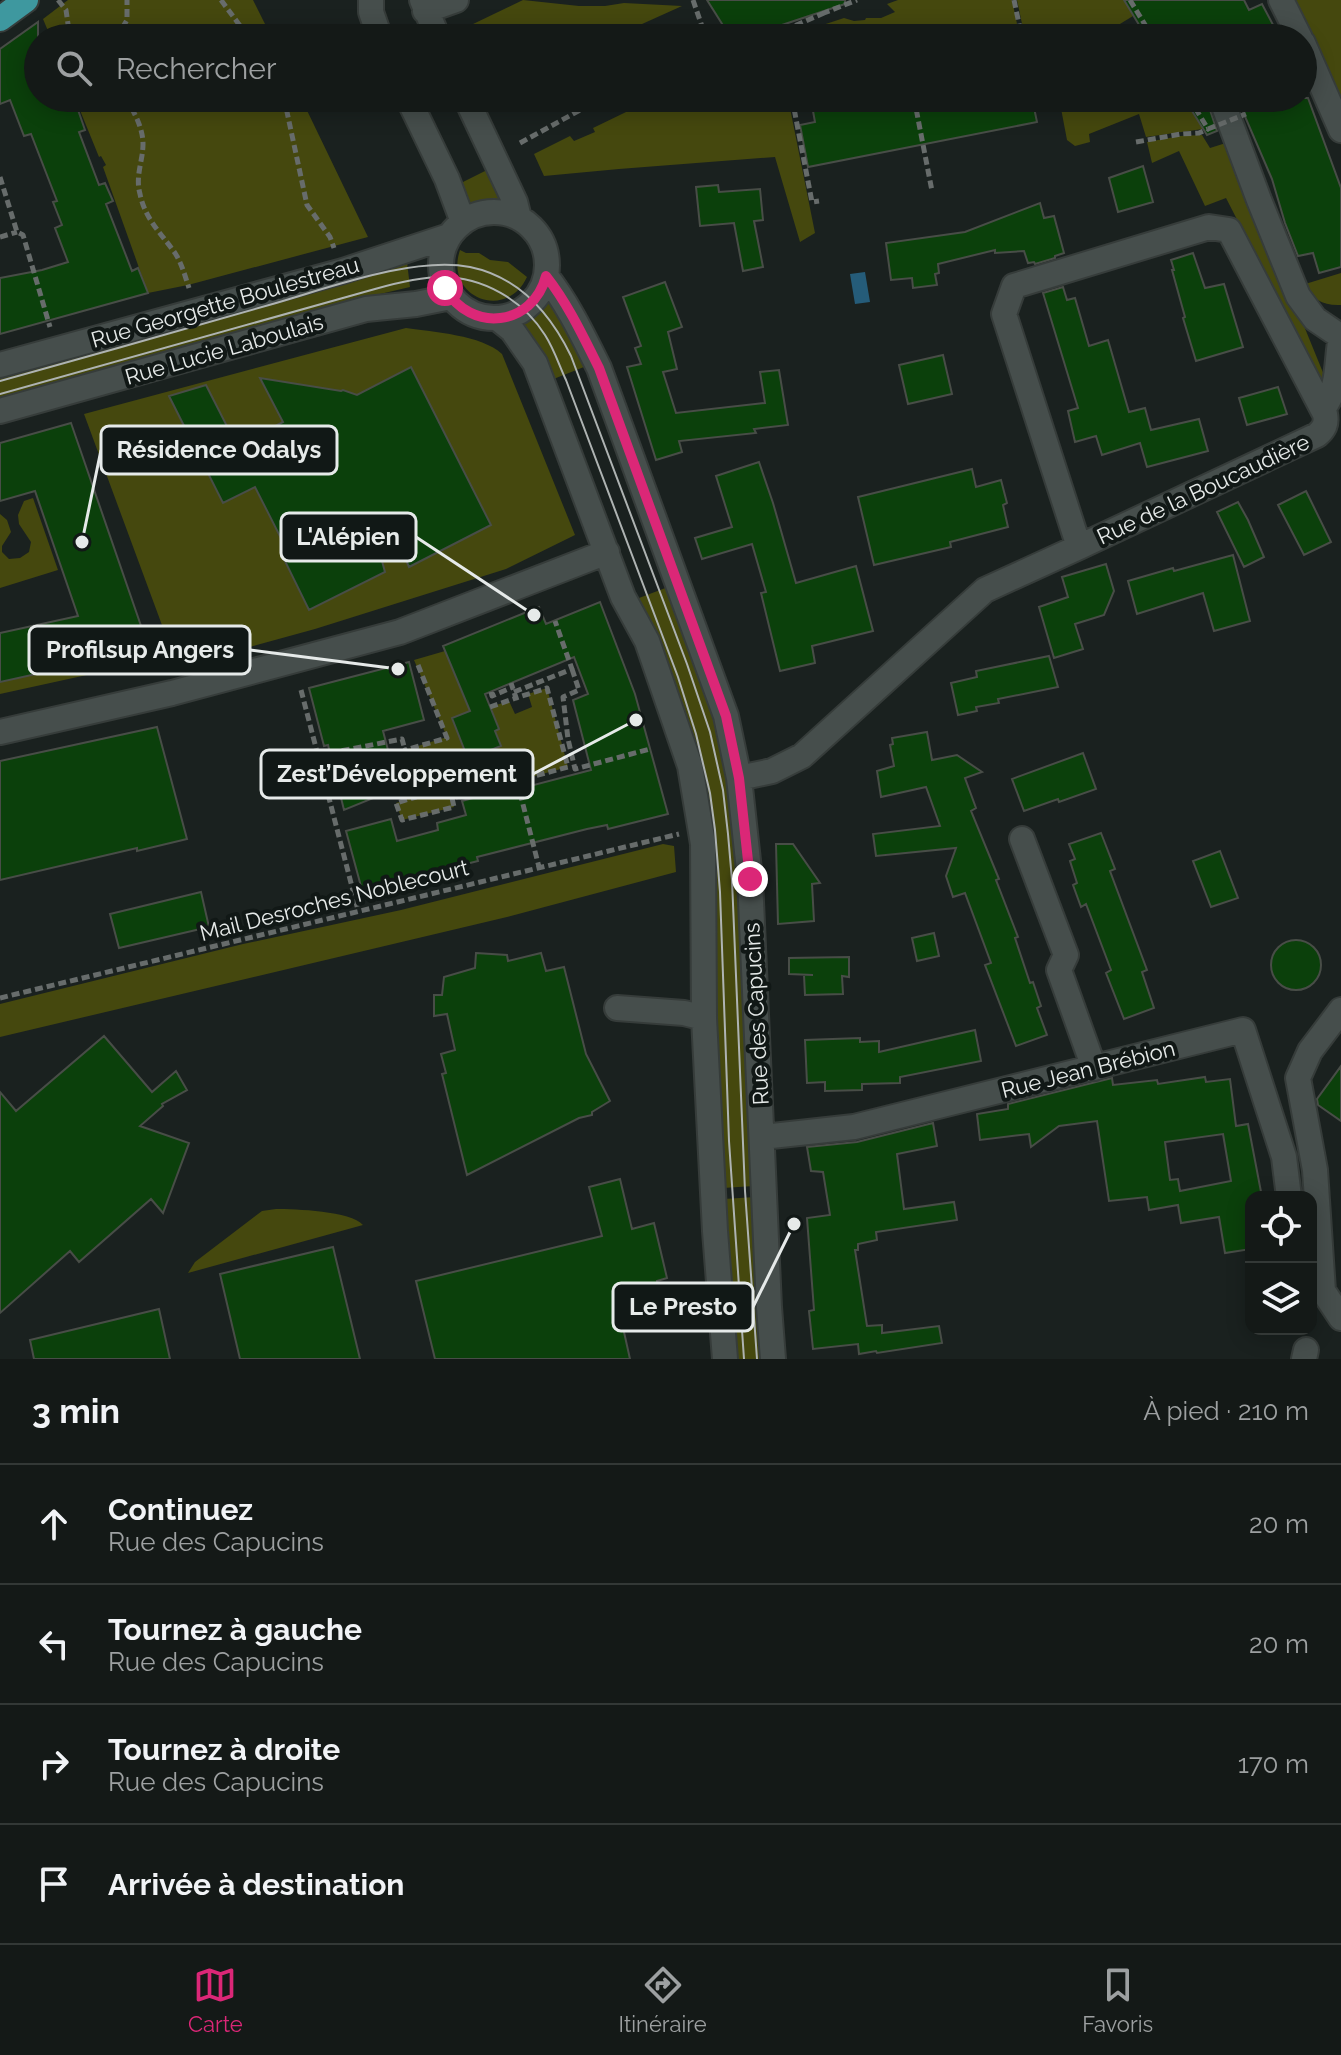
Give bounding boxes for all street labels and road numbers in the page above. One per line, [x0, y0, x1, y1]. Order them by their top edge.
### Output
street label: Rue Georgette Boulestreau [88, 251, 362, 353]
street label: Rue Lucie Laboulais [122, 308, 326, 390]
street label: Rue de la Boucaudière [1093, 428, 1313, 550]
street label: Mail Desroches Noblecourt [197, 854, 472, 946]
street label: Rue des Capucins [738, 922, 774, 1106]
street label: Rue Jean Brébion [998, 1035, 1178, 1103]

